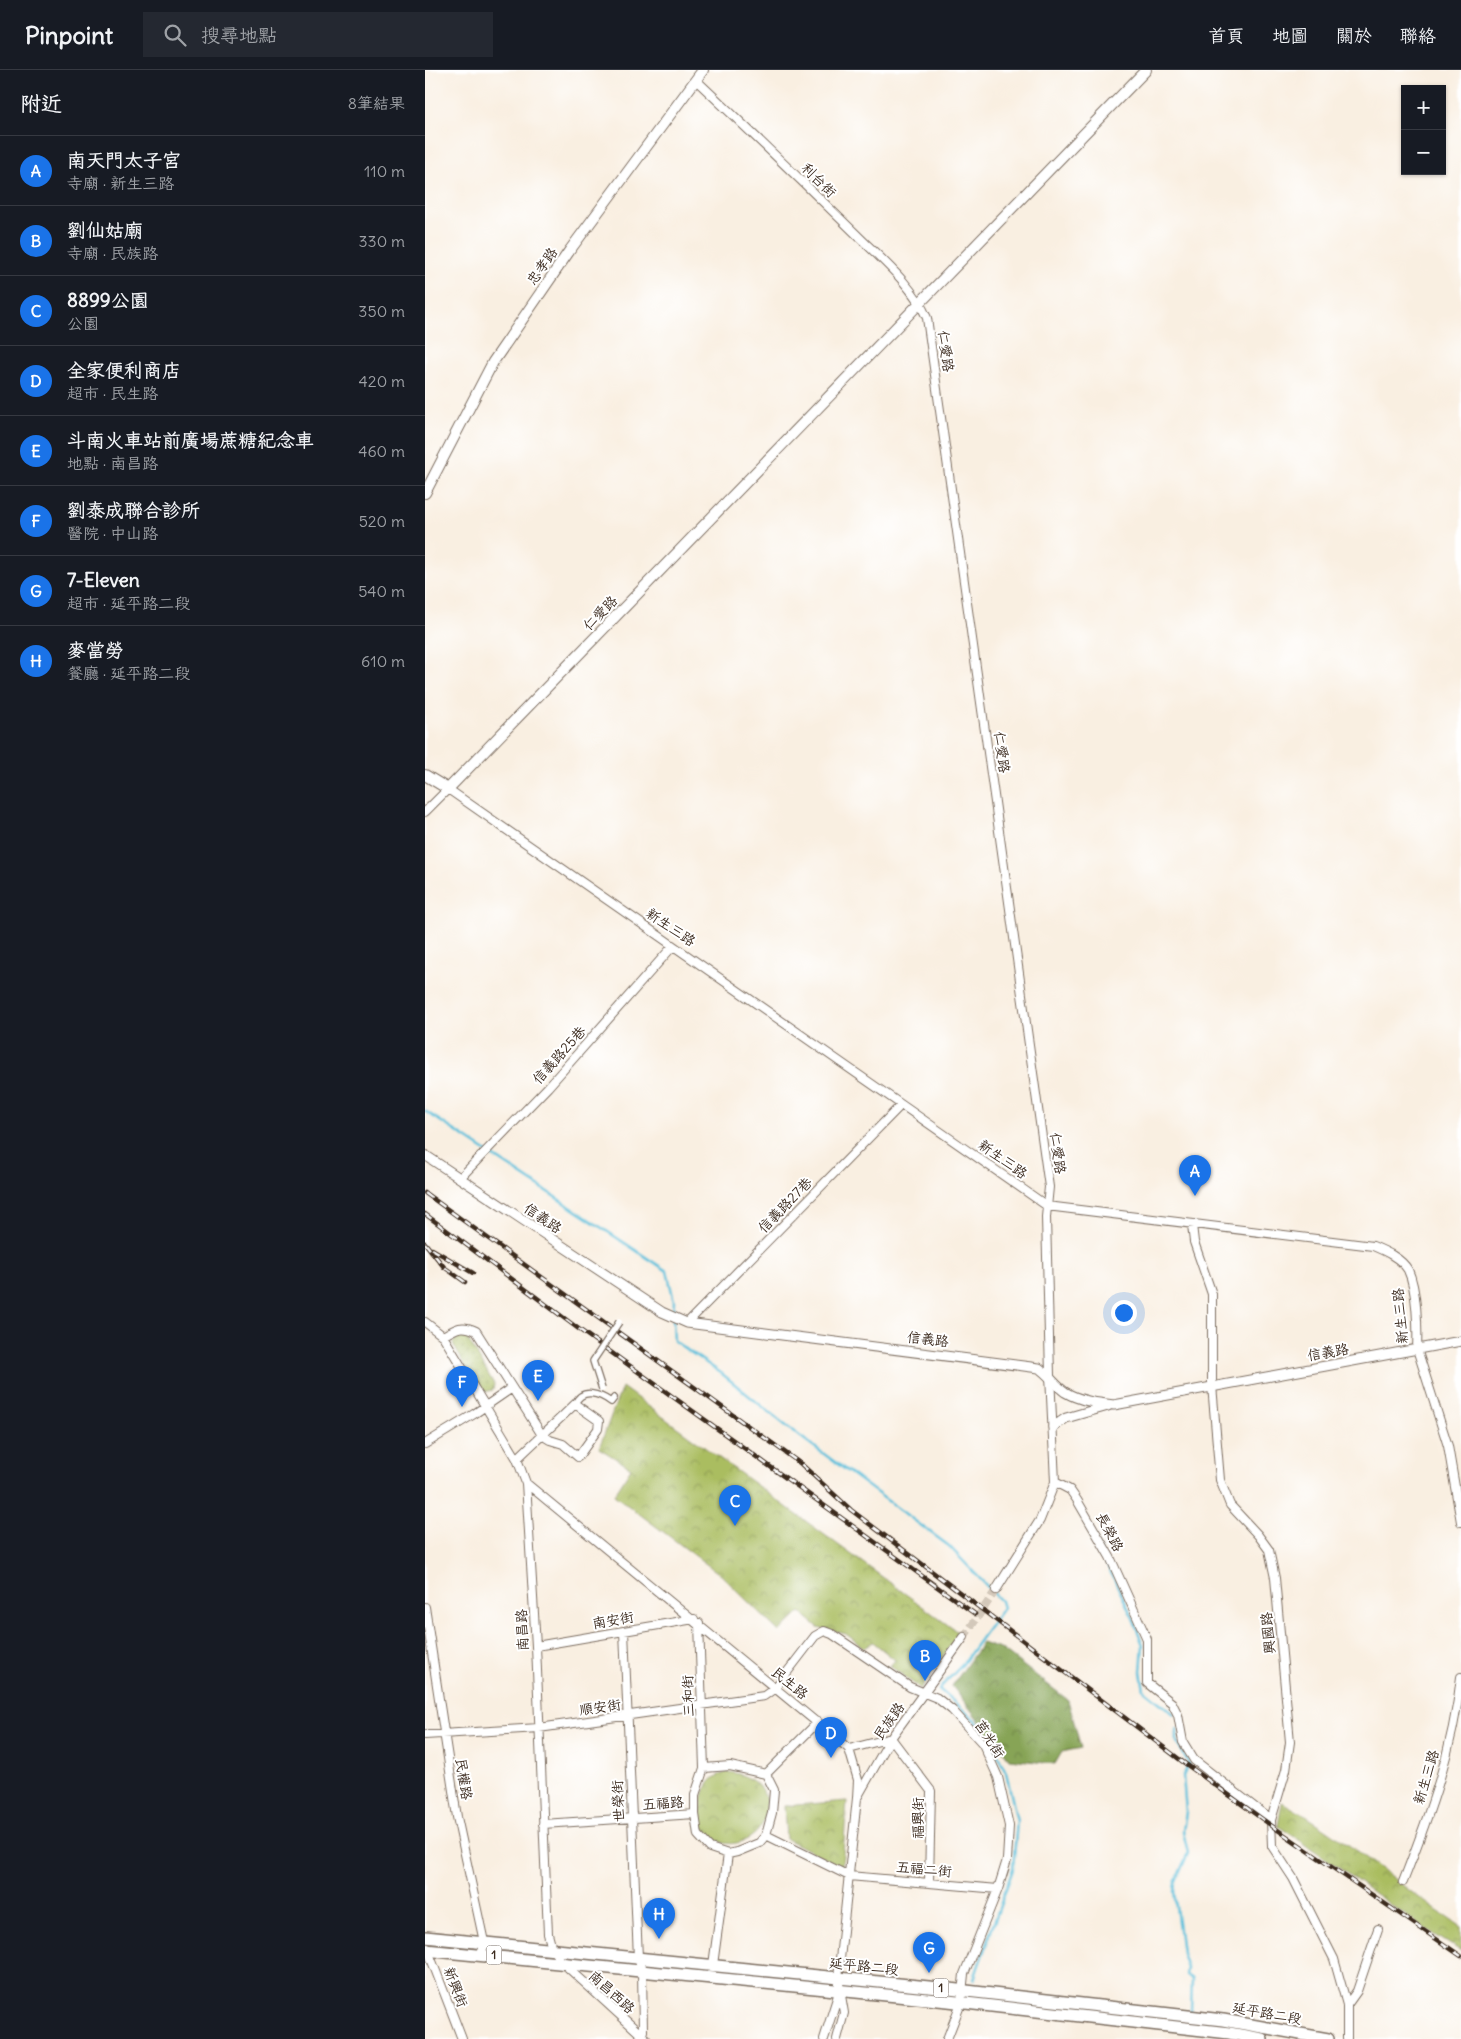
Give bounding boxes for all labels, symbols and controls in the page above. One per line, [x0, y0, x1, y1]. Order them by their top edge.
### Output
search box [143, 12, 493, 57]
text: Pinpoint [25, 20, 113, 50]
icon: search [161, 21, 189, 49]
text: 搜尋地點 [201, 23, 277, 47]
text: 首頁 [1208, 24, 1244, 47]
text: 地圖 [1272, 24, 1308, 47]
text: 關於 [1336, 24, 1372, 47]
text: 聯絡 [1400, 24, 1436, 47]
map controls [1401, 85, 1446, 175]
button: + [1401, 85, 1446, 130]
text: 附近 [20, 90, 62, 117]
text: 8筆結果 [348, 93, 405, 113]
button: − [1401, 130, 1446, 175]
text: 南天門太子宮 [67, 148, 181, 172]
street label: 利台街 [798, 159, 840, 201]
text: A [31, 161, 41, 181]
text: 110 m [364, 161, 405, 181]
text: 寺廟 · 新生三路 [67, 173, 174, 193]
text: 劉仙姑廟 [67, 218, 143, 242]
text: B [31, 231, 41, 251]
text: 330 m [358, 231, 405, 251]
text: 寺廟 · 民族路 [67, 243, 158, 263]
street label: 忠孝路 [523, 244, 561, 288]
text: 8899公園 [67, 288, 149, 312]
text: C [31, 301, 41, 321]
text: 350 m [358, 301, 405, 321]
text: 公園 [67, 313, 99, 333]
street label: 仁愛路 [934, 329, 958, 373]
text: 全家便利商店 [67, 358, 181, 382]
text: D [30, 371, 42, 391]
text: 420 m [359, 371, 405, 391]
text: 超市 · 民生路 [67, 383, 158, 403]
text: 斗南火車站前廣場蔗糖紀念車 [67, 428, 314, 452]
text: E [31, 441, 41, 461]
text: 460 m [358, 441, 405, 461]
text: 地點 · 南昌路 [67, 453, 158, 473]
text: 劉泰成聯合診所 [67, 498, 200, 522]
text: F [31, 511, 41, 531]
text: 520 m [359, 511, 405, 531]
text: 醫院 · 中山路 [67, 523, 158, 543]
text: 7-Eleven [67, 568, 140, 592]
text: G [30, 581, 42, 601]
text: 540 m [358, 581, 405, 601]
street label: 仁愛路 [579, 592, 621, 634]
text: 超市 · 延平路二段 [67, 593, 190, 613]
text: 麥當勞 [67, 638, 124, 662]
text: H [30, 651, 42, 671]
text: 610 m [361, 651, 405, 671]
text: 餐廳 · 延平路二段 [67, 663, 190, 683]
street label: 仁愛路 [990, 730, 1014, 774]
street label: 新生三路 [643, 904, 699, 950]
street label: 信義路25巷 [528, 1022, 590, 1088]
street label: 仁愛路 [1046, 1131, 1070, 1175]
street label: 新生三路 [975, 1136, 1031, 1182]
pin: A [1179, 1155, 1211, 1196]
street label: 信義路27巷 [754, 1173, 817, 1237]
street label: 信義路 [521, 1199, 565, 1237]
street label: 新生三路 [1389, 1287, 1411, 1345]
your location [1111, 1300, 1137, 1326]
street label: 信義路 [906, 1328, 950, 1350]
street label: 信義路 [1306, 1339, 1350, 1365]
pin: E [522, 1360, 554, 1401]
pin: F [446, 1366, 478, 1407]
pin: C [719, 1485, 751, 1526]
street label: 長榮路 [1092, 1509, 1128, 1555]
street label: 南安街 [591, 1607, 635, 1633]
street label: 南昌路 [512, 1609, 532, 1651]
street label: 興國路 [1257, 1611, 1279, 1655]
pin: B [909, 1640, 941, 1681]
street label: 民生路 [768, 1663, 812, 1703]
street label: 三和街 [678, 1675, 698, 1717]
street label: 順安街 [578, 1695, 622, 1719]
street label: 民族路 [870, 1699, 908, 1743]
street label: 莒光街 [971, 1716, 1009, 1762]
pin: D [815, 1717, 847, 1758]
street label: 新生三路 [1409, 1748, 1443, 1806]
street label: 民權路 [452, 1757, 476, 1801]
street label: 世榮街 [608, 1780, 628, 1822]
street label: 五福路 [641, 1793, 685, 1813]
street label: 福興街 [909, 1797, 927, 1839]
street label: 五福二街 [895, 1858, 953, 1880]
pin: H [643, 1898, 675, 1939]
pin: G [913, 1932, 945, 1973]
road number: 1 [487, 1946, 501, 1964]
street label: 延平路二段 [828, 1953, 900, 1979]
street label: 新興街 [440, 1964, 472, 2010]
street label: 南昌西路 [585, 1967, 639, 2017]
road number: 1 [933, 1979, 949, 1998]
street label: 延平路二段 [1231, 1998, 1303, 2028]

